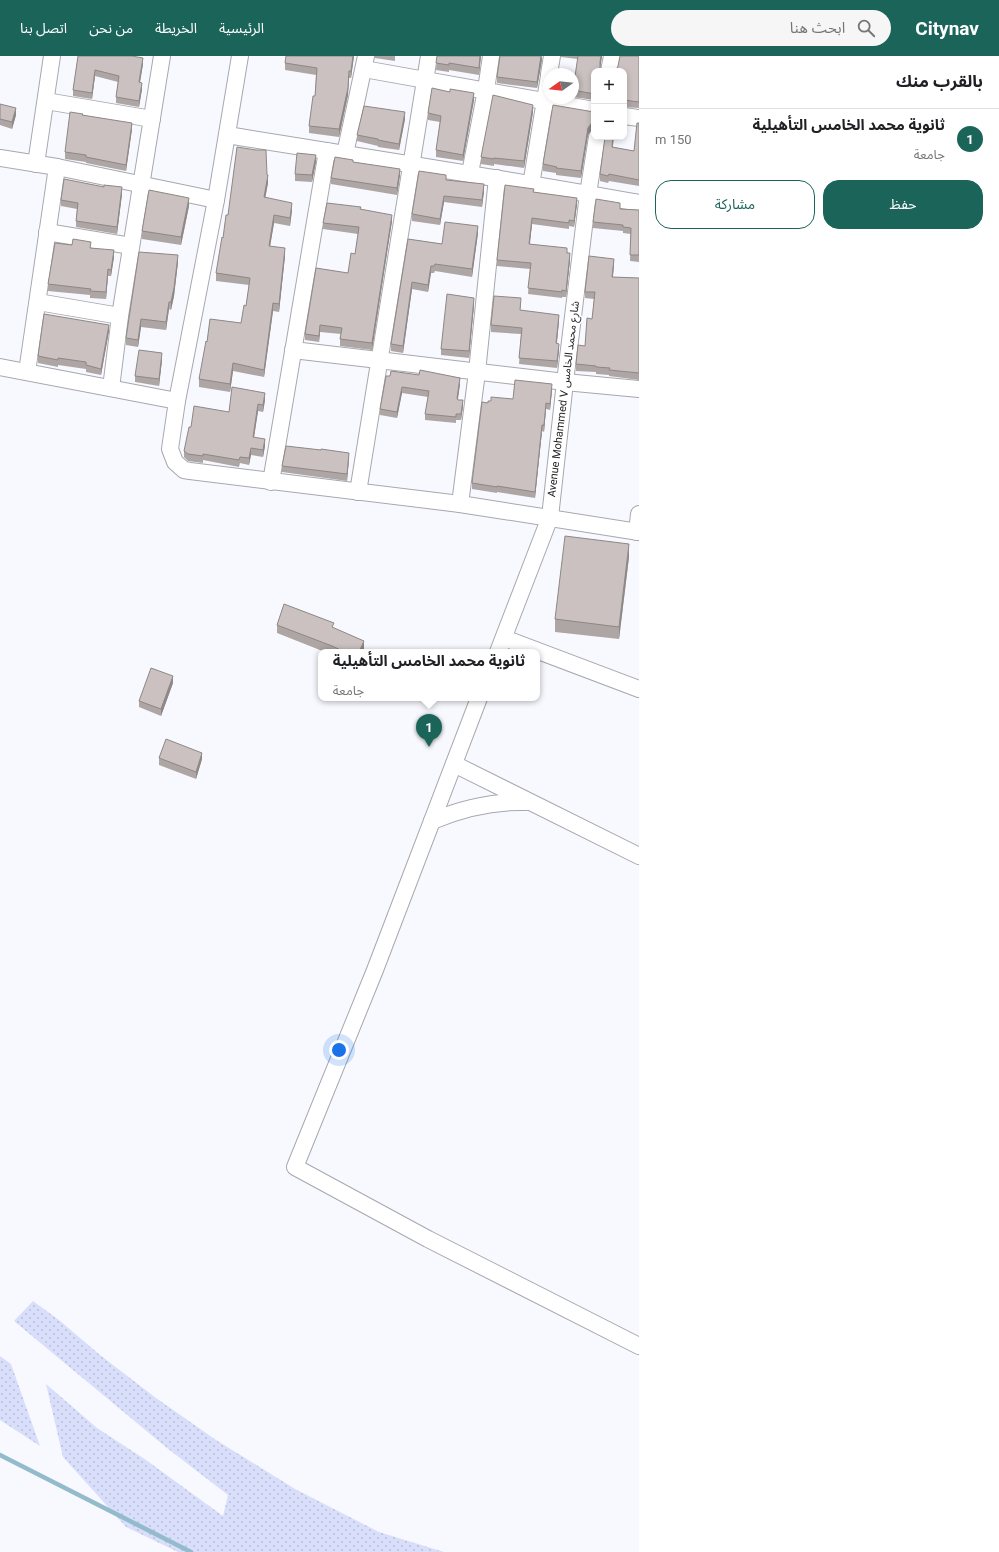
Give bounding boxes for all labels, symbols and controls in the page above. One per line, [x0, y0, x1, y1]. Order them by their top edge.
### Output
search box [611, 10, 891, 46]
icon: search [855, 17, 877, 39]
text: Citynav [915, 17, 979, 40]
text: ابحث هنا [790, 19, 845, 37]
text: اتصل بنا [20, 20, 67, 36]
text: من نحن [89, 20, 133, 36]
text: الخريطة [155, 20, 197, 36]
text: الرئيسية [219, 20, 264, 36]
north arrow [543, 68, 579, 104]
map controls [591, 68, 627, 140]
button: + [591, 68, 627, 104]
text: بالقرب منك [896, 71, 983, 91]
button: − [591, 104, 627, 140]
text: ثانوية محمد الخامس التأهيلية [753, 116, 945, 134]
text: 150 m [655, 132, 692, 147]
text: 1 [966, 132, 974, 147]
text: جامعة [914, 147, 945, 162]
button: مشاركة [655, 180, 815, 229]
button: حفظ [823, 180, 983, 229]
street label: Avenue Mohammed V شارع محمد الخامس [545, 300, 583, 498]
popup [318, 649, 540, 701]
text: ثانوية محمد الخامس التأهيلية [333, 652, 525, 670]
text: جامعة [333, 683, 364, 698]
pin: 1 [416, 714, 442, 747]
your location [329, 1040, 349, 1060]

